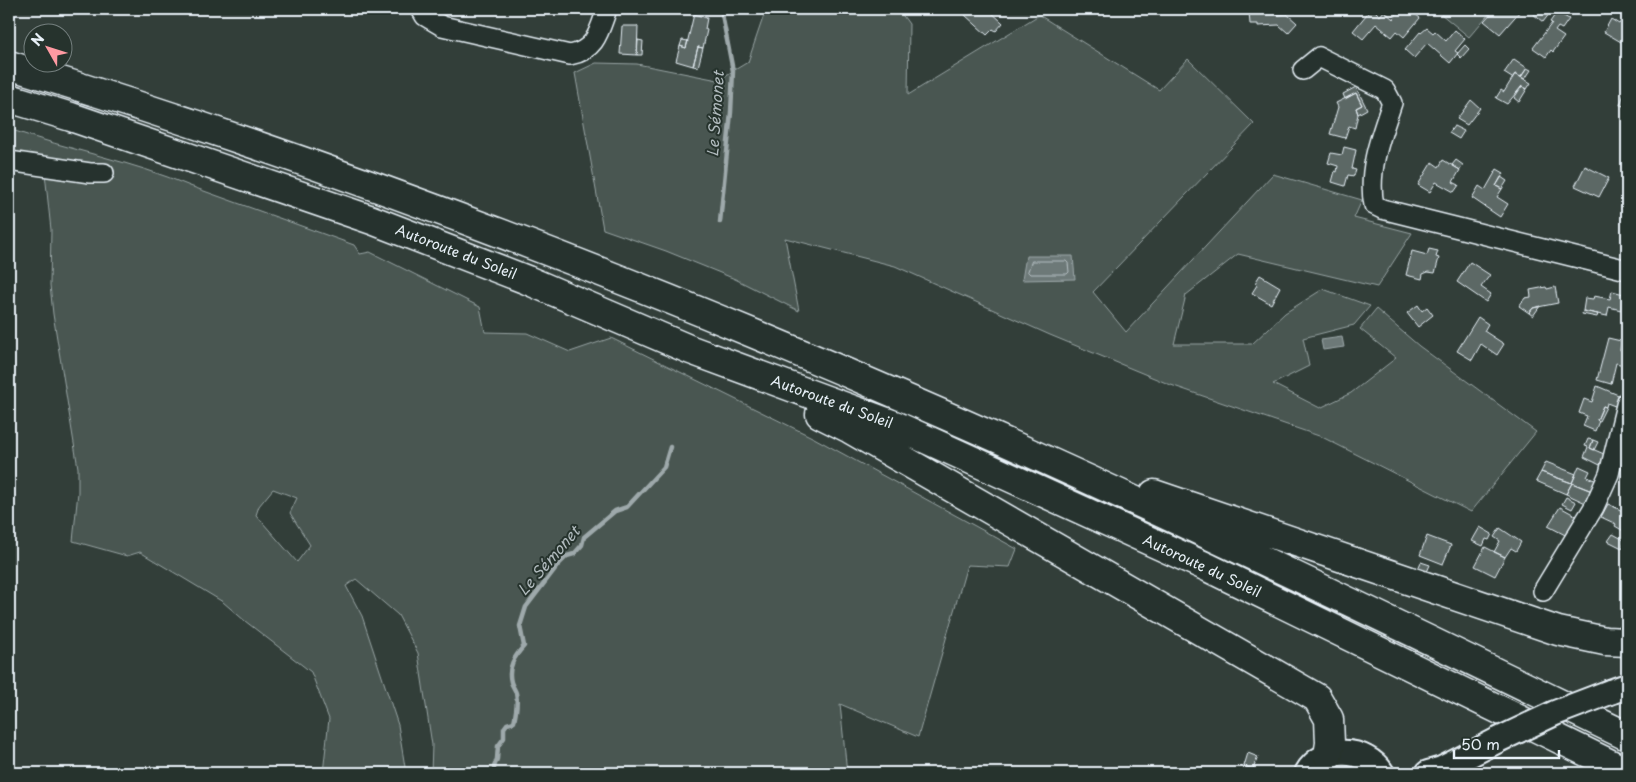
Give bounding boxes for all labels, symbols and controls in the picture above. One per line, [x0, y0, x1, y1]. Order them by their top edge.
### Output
north arrow [22, 22, 72, 72]
text: N [26, 29, 49, 50]
water label: Le Sémonet [700, 69, 729, 157]
street label: Autoroute du Soleil [393, 219, 520, 284]
street label: Autoroute du Soleil [768, 370, 896, 433]
water label: Le Sémonet [511, 519, 586, 600]
street label: Autoroute du Soleil [1140, 529, 1265, 602]
scale bar [1454, 727, 1558, 759]
text: 50 m [1461, 732, 1500, 755]

